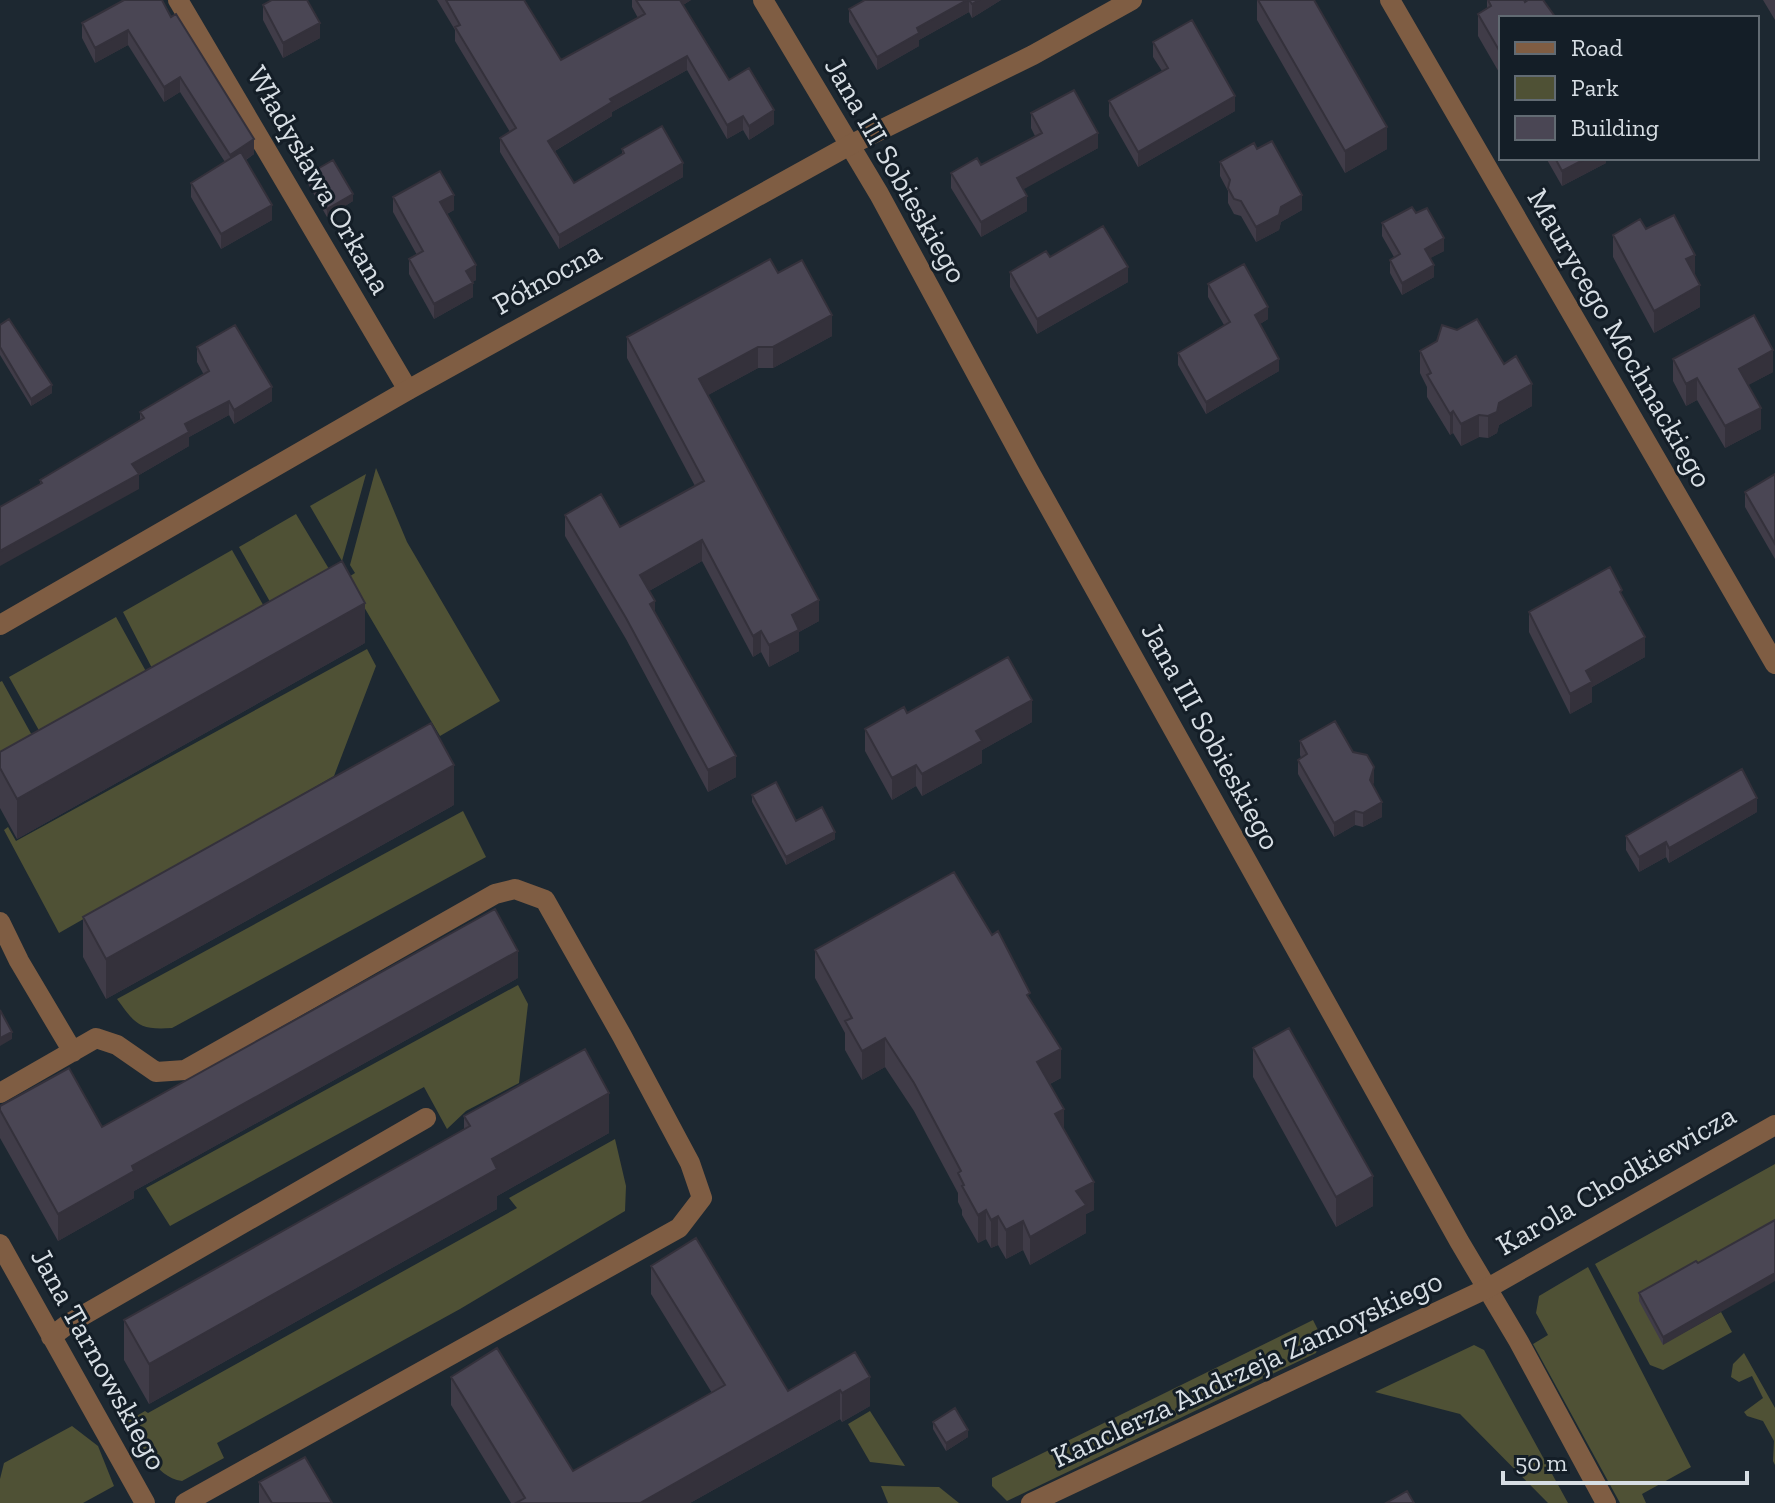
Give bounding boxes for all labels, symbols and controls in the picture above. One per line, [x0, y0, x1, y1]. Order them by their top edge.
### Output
legend [1499, 16, 1759, 160]
text: Road [1571, 33, 1623, 62]
street label: Jana III Sobieskiego [817, 51, 975, 289]
street label: Władysława Orkana [239, 60, 399, 300]
text: Park [1571, 73, 1619, 102]
text: Building [1571, 113, 1659, 142]
street label: Maurycego Mochnackiego [1520, 182, 1720, 494]
street label: Północna [487, 234, 607, 322]
street label: Jana III Sobieskiego [1134, 616, 1288, 856]
street label: Karola Chodkiewicza [1490, 1097, 1742, 1263]
street label: Jana Tarnowskiego [23, 1242, 175, 1476]
street label: Kanclerza Andrzeja Zamoyskiego [1046, 1262, 1448, 1476]
scale bar [1503, 1435, 1747, 1485]
text: 50 m [1515, 1448, 1568, 1477]

